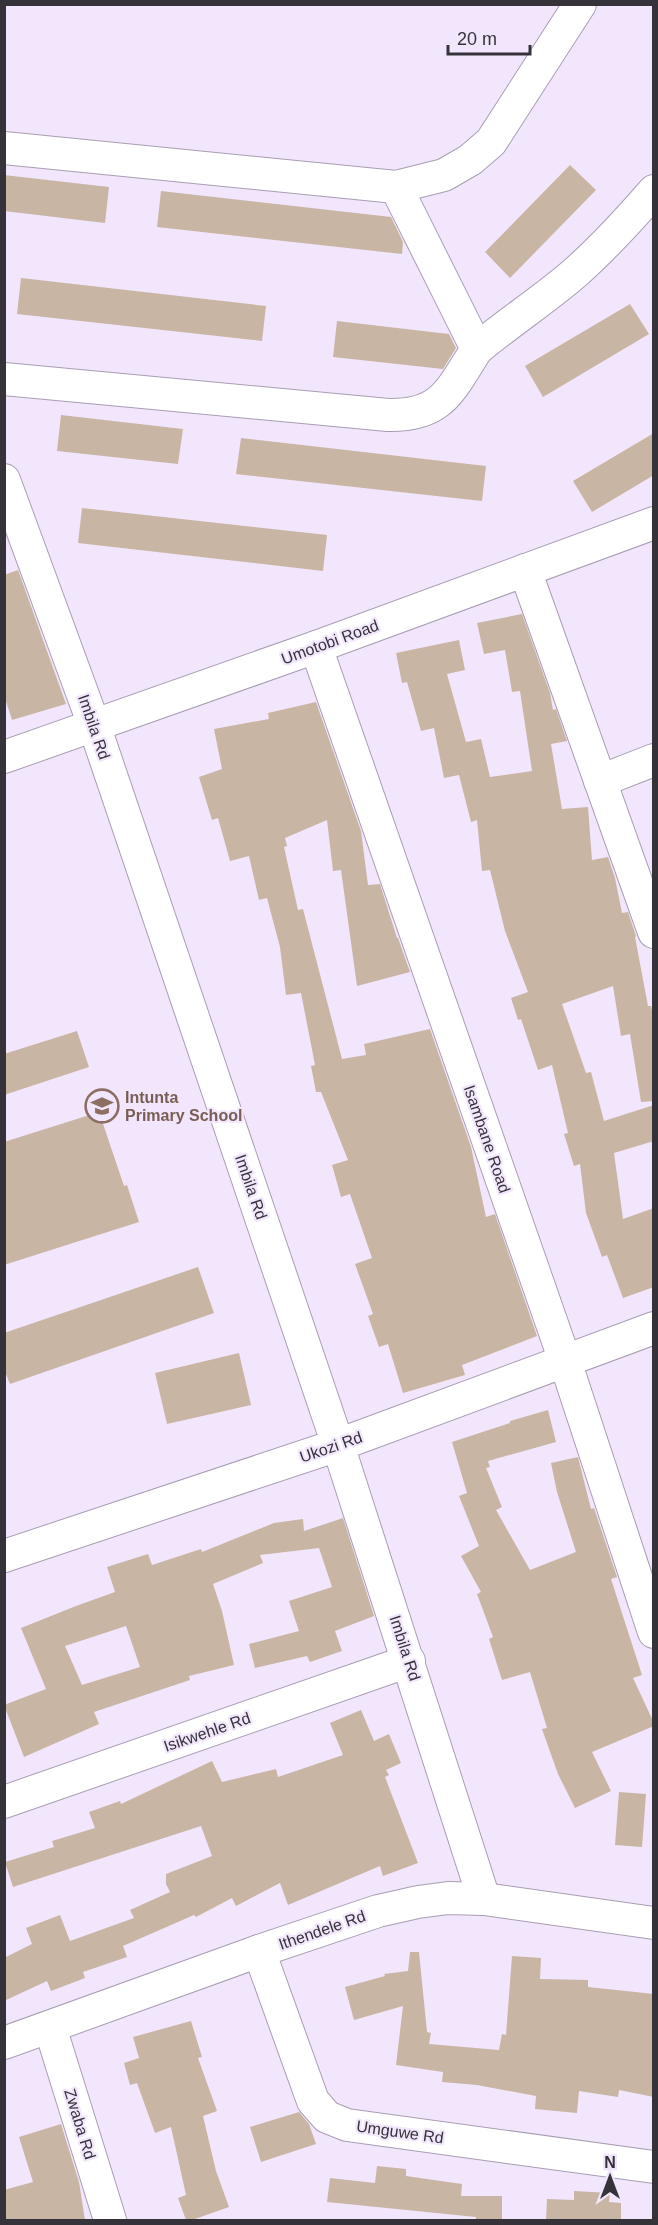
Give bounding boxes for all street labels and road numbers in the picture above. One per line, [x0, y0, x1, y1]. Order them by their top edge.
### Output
street label: Umotobi Road [279, 617, 381, 667]
street label: Imbila Rd [75, 692, 113, 762]
street label: Isambane Road [461, 1083, 513, 1195]
street label: Imbila Rd [232, 1152, 270, 1222]
street label: Ukozi Rd [298, 1428, 364, 1466]
street label: Imbila Rd [386, 1613, 424, 1683]
street label: Isikwehle Rd [161, 1709, 253, 1755]
street label: Ithendele Rd [276, 1907, 368, 1953]
street label: Zwaba Rd [61, 2087, 99, 2161]
street label: Umguwe Rd [355, 2117, 445, 2147]

